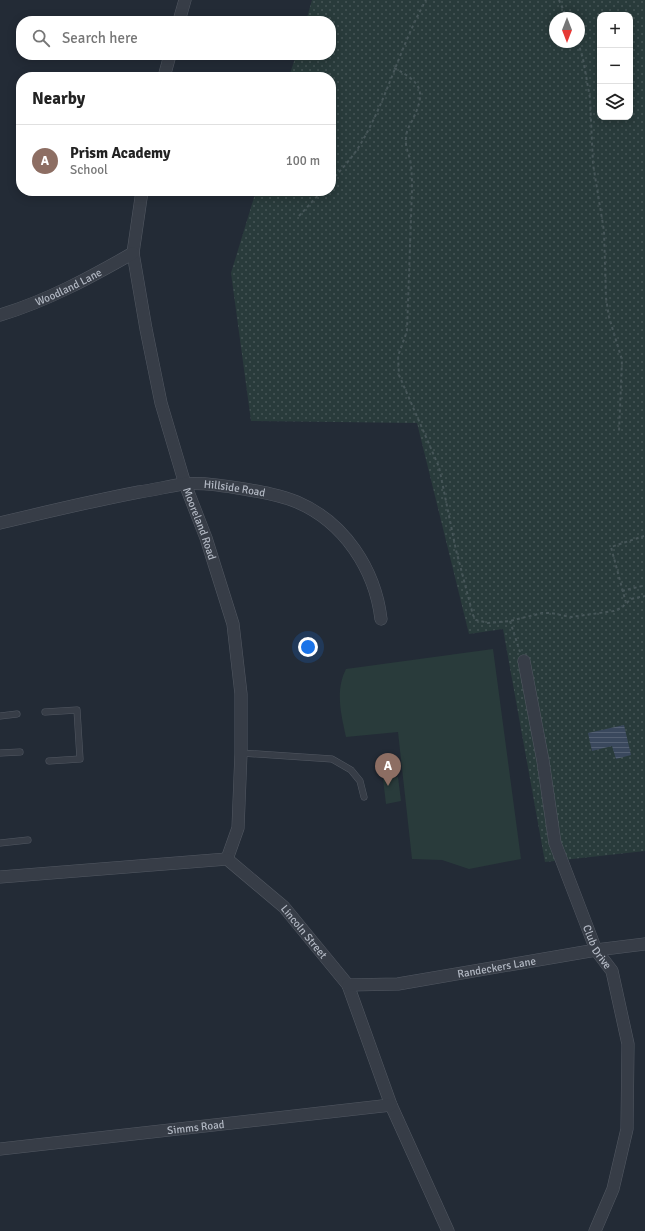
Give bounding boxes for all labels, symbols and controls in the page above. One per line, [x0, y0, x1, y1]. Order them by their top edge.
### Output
north arrow [549, 12, 585, 48]
map controls [597, 12, 633, 120]
button: + [597, 12, 633, 48]
search box [16, 16, 336, 60]
icon: search [30, 27, 52, 49]
text: Search here [62, 29, 138, 47]
button: − [597, 48, 633, 84]
button: layers [597, 84, 633, 120]
text: Nearby [32, 88, 85, 109]
text: Prism Academy [70, 144, 171, 162]
text: A [41, 153, 49, 169]
text: 100 m [286, 153, 320, 169]
text: School [70, 162, 108, 178]
street label: Woodland Lane [33, 265, 104, 308]
street label: Hillside Road [203, 477, 267, 499]
street label: Mooreland Road [180, 485, 219, 562]
your location [298, 637, 318, 657]
pin: A [375, 753, 401, 786]
street label: Lincoln Street [278, 902, 330, 961]
street label: Club Drive [580, 923, 615, 972]
street label: Randeckers Lane [456, 954, 537, 980]
street label: Simms Road [166, 1117, 225, 1137]

